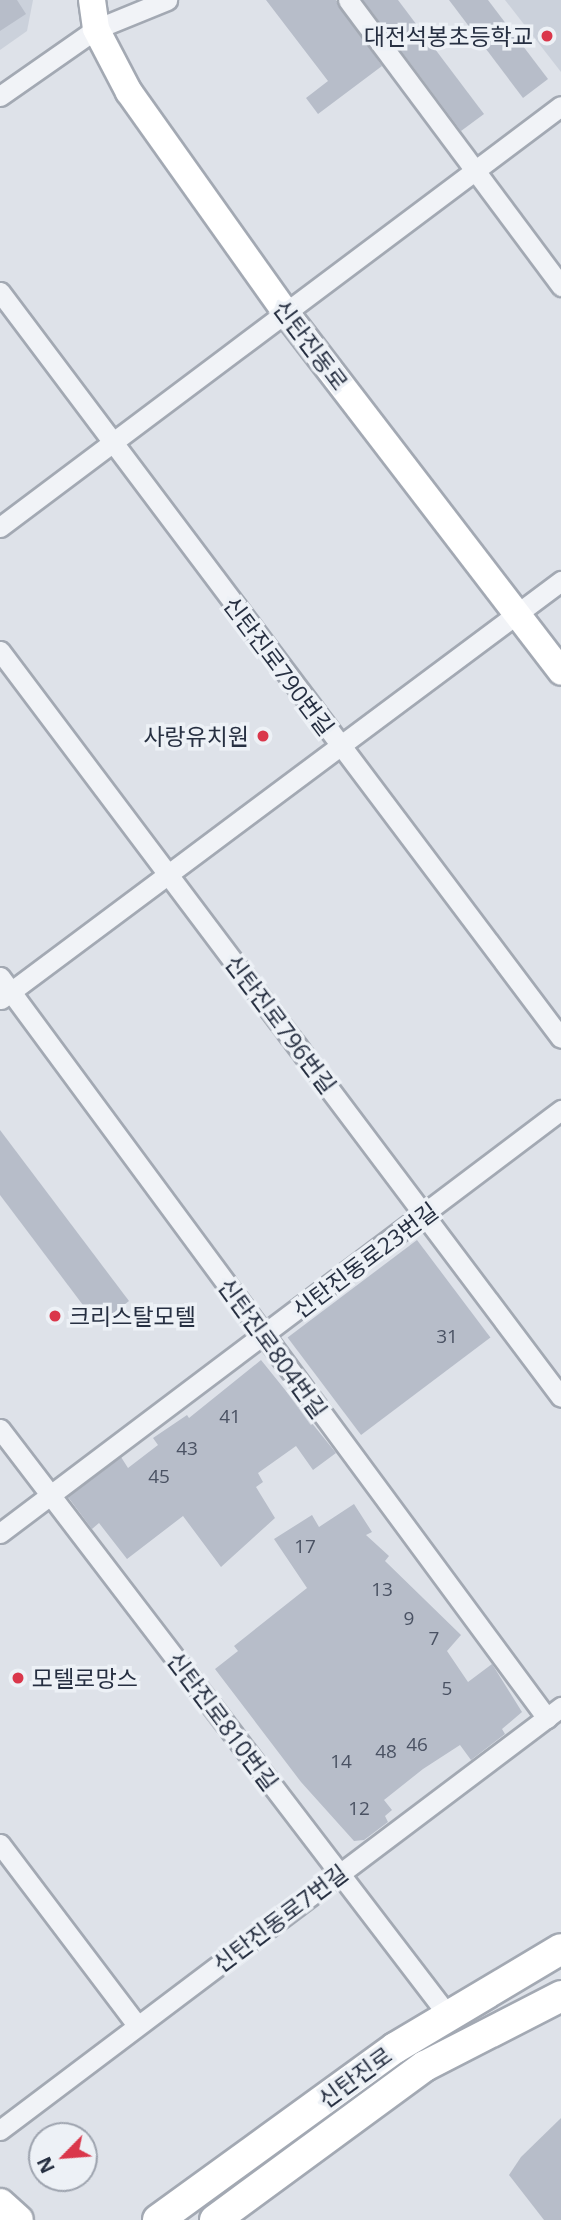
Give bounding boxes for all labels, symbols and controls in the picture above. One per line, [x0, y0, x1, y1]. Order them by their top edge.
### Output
place label: 대전석봉초등학교 [364, 22, 533, 50]
marker: 대전석봉초등학교 [539, 28, 555, 44]
street label: 신탄진동로 [268, 294, 354, 396]
street label: 신탄진로790번길 [218, 591, 340, 741]
place label: 사랑유치원 [143, 722, 249, 750]
marker: 사랑유치원 [255, 728, 271, 744]
street label: 신탄진로796번길 [220, 949, 342, 1099]
street label: 신탄진동로23번길 [287, 1196, 443, 1324]
street label: 신탄진로804번길 [213, 1273, 333, 1423]
place label: 크리스탈모텔 [69, 1302, 196, 1330]
marker: 크리스탈모텔 [47, 1308, 63, 1324]
house number: 31 [436, 1326, 458, 1348]
house number: 41 [219, 1406, 241, 1428]
house number: 43 [176, 1438, 198, 1460]
house number: 45 [148, 1466, 170, 1488]
house number: 17 [294, 1536, 316, 1558]
house number: 13 [371, 1579, 393, 1601]
house number: 9 [404, 1608, 414, 1630]
house number: 7 [429, 1628, 439, 1650]
street label: 신탄진로810번길 [162, 1646, 284, 1796]
place label: 모텔로망스 [32, 1664, 138, 1692]
marker: 모텔로망스 [10, 1670, 26, 1686]
house number: 5 [442, 1678, 452, 1700]
house number: 46 [406, 1734, 428, 1756]
house number: 48 [375, 1741, 397, 1763]
house number: 14 [330, 1751, 352, 1773]
house number: 12 [348, 1798, 370, 1820]
street label: 신탄진동로7번길 [207, 1858, 353, 1978]
street label: 신탄진로 [313, 2041, 397, 2113]
north arrow [28, 2122, 98, 2192]
text: N [31, 2153, 61, 2178]

